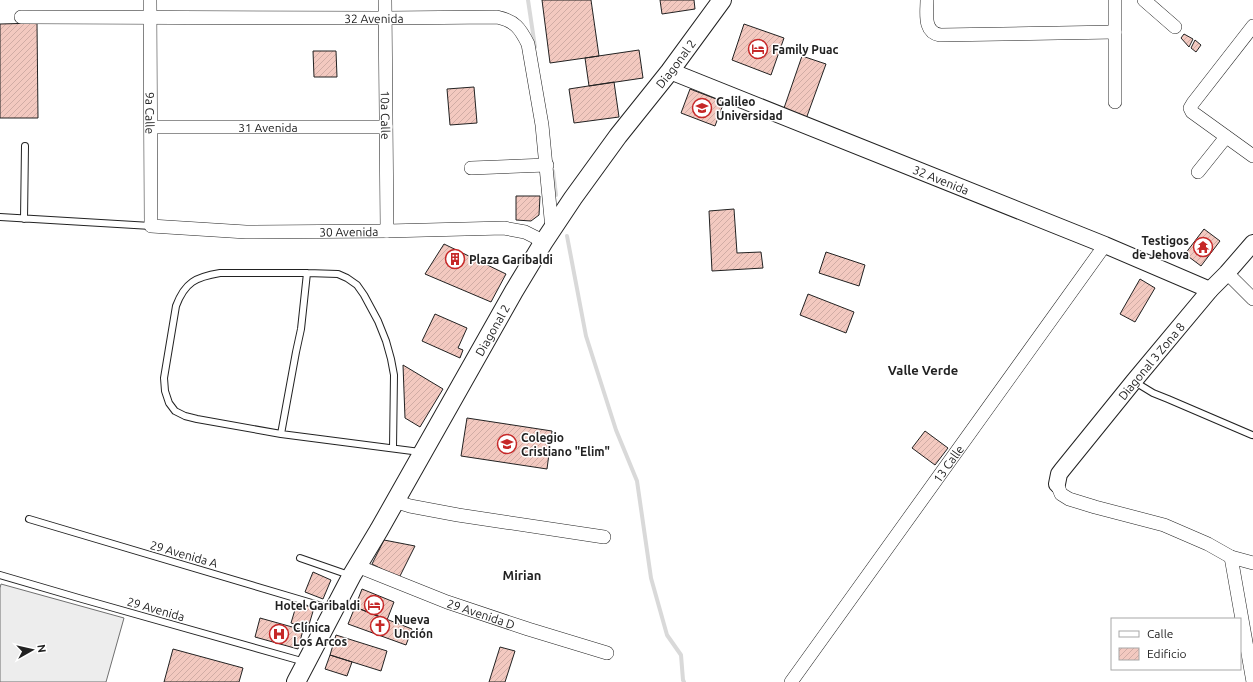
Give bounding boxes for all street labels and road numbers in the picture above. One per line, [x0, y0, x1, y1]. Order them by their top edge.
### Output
street label: 32 Avenida [344, 11, 404, 25]
street label: Diagonal 2 [653, 37, 698, 90]
street label: 10a Calle [379, 90, 393, 140]
street label: 9a Calle [144, 92, 157, 134]
street label: 31 Avenida [238, 121, 298, 134]
street label: 32 Avenida [911, 162, 971, 197]
street label: 30 Avenida [319, 225, 379, 238]
street label: Diagonal 2 [472, 302, 512, 358]
street label: Diagonal 3 Zona 8 [1115, 320, 1187, 402]
street label: 13 Calle [930, 442, 966, 485]
street label: 29 Avenida A [149, 538, 220, 570]
street label: 29 Avenida [126, 595, 186, 623]
street label: 29 Avenida D [446, 596, 517, 631]

